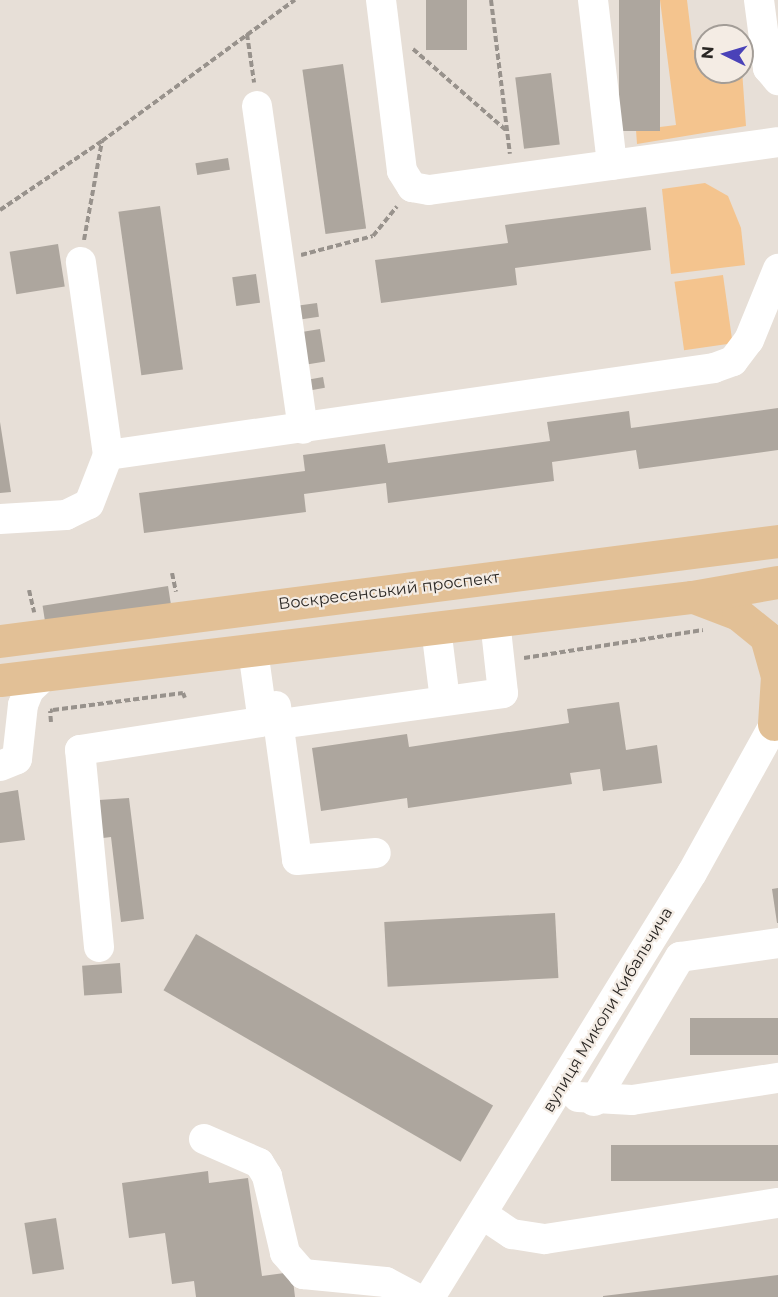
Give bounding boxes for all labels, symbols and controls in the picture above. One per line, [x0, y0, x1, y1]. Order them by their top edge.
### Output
north arrow [694, 24, 754, 84]
text: N [698, 45, 718, 60]
street label: Воскресенський проспект [277, 568, 501, 614]
street label: вулиця Миколи Кибальчича [539, 904, 677, 1116]

